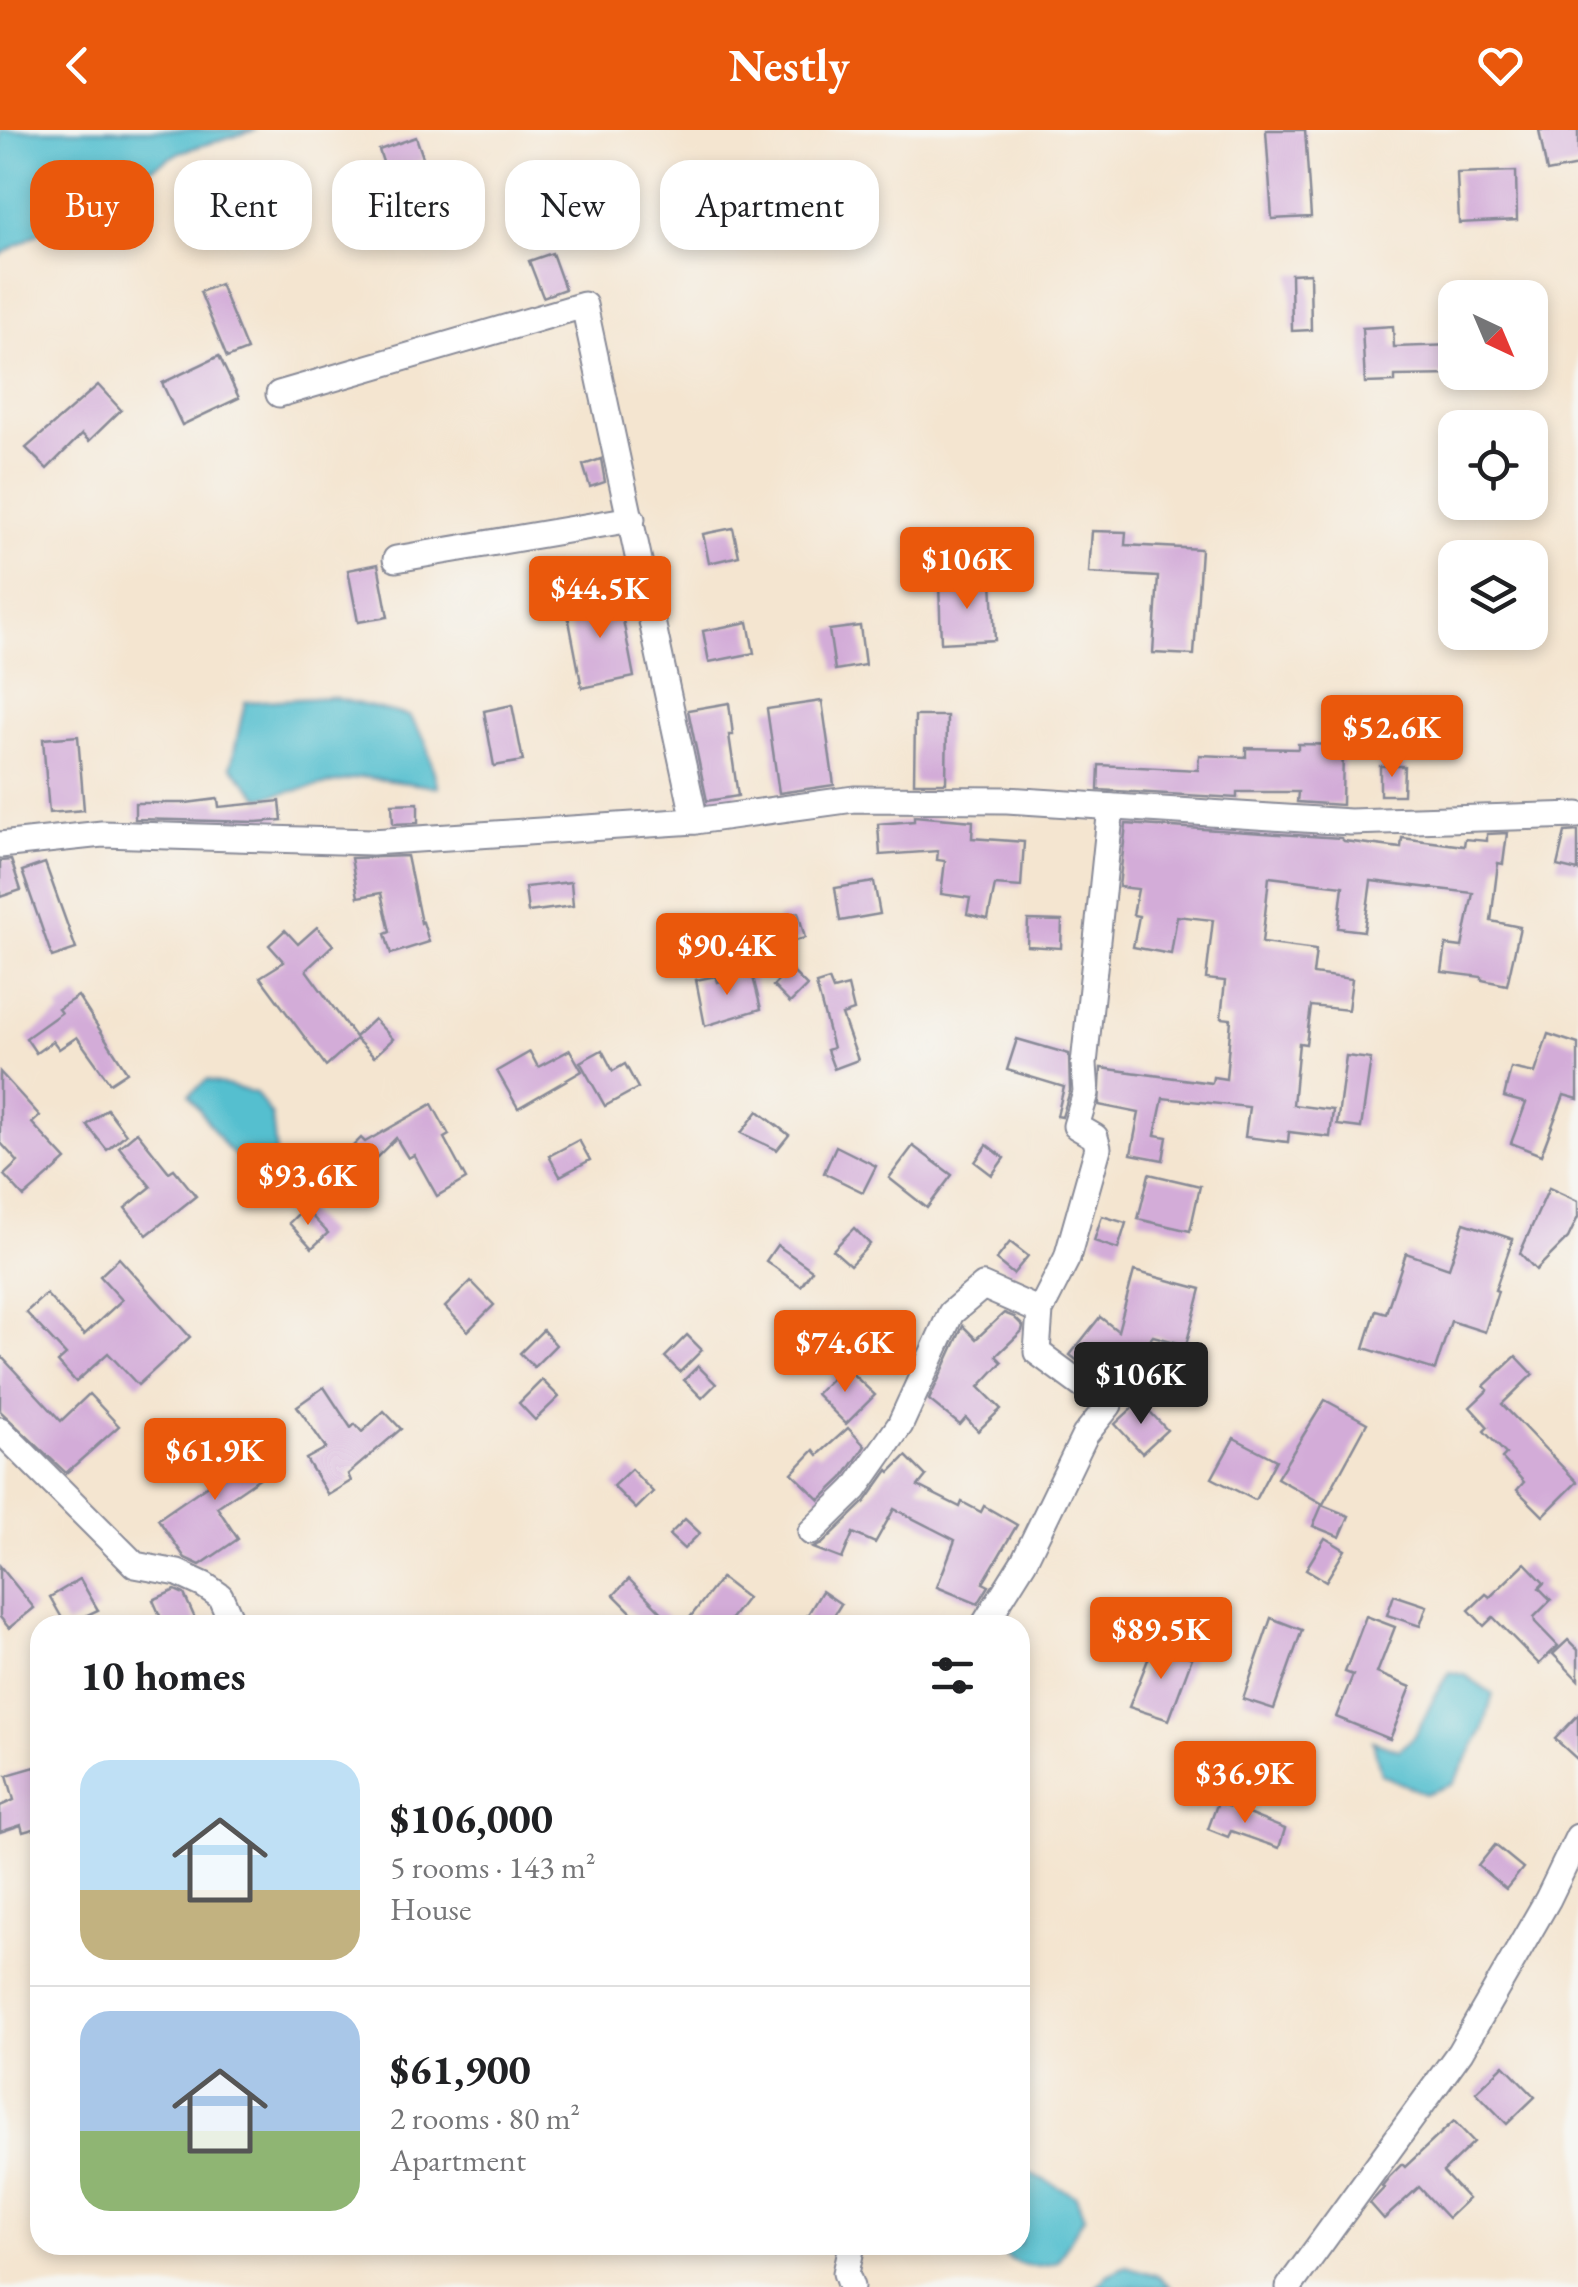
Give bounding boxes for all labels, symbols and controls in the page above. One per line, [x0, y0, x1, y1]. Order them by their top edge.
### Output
text: Nestly [728, 36, 850, 94]
icon: back [50, 38, 105, 93]
icon: heart [1473, 38, 1528, 93]
chip: Buy [30, 160, 154, 250]
chip: Rent [174, 160, 312, 250]
chip: Filters [332, 160, 485, 250]
chip: New [505, 160, 640, 250]
chip: Apartment [660, 160, 879, 250]
north arrow [1438, 280, 1548, 390]
map controls [1438, 280, 1548, 650]
button: locate [1438, 410, 1548, 520]
pin: $106K [897, 527, 1037, 612]
text: $106K [922, 538, 1012, 580]
button: layers [1438, 540, 1548, 650]
pin: $44.5K [519, 556, 681, 641]
text: $44.5K [551, 567, 649, 609]
pin: $52.6K [1311, 695, 1473, 780]
text: $52.6K [1343, 706, 1441, 748]
pin: $90.4K [646, 913, 808, 998]
text: $90.4K [678, 924, 776, 966]
pin: $93.6K [227, 1143, 389, 1228]
text: $93.6K [259, 1154, 357, 1196]
pin: $74.6K [764, 1310, 926, 1395]
text: $74.6K [796, 1321, 894, 1363]
pin: $106K [1071, 1342, 1211, 1427]
text: $106K [1096, 1353, 1186, 1395]
pin: $61.9K [134, 1418, 296, 1503]
text: $61.9K [166, 1429, 264, 1471]
pin: $89.5K [1080, 1597, 1242, 1682]
text: $89.5K [1112, 1608, 1210, 1650]
text: 10 homes [80, 1648, 246, 1703]
icon: filters [925, 1648, 980, 1703]
pin: $36.9K [1164, 1741, 1326, 1826]
text: $36.9K [1196, 1752, 1294, 1794]
text: $106,000 [390, 1791, 553, 1846]
icon: home [160, 1800, 280, 1920]
text: 5 rooms · 143 m² [390, 1846, 596, 1888]
text: House [390, 1888, 471, 1930]
text: $61,900 [390, 2042, 531, 2097]
icon: home [160, 2051, 280, 2171]
text: 2 rooms · 80 m² [390, 2097, 580, 2139]
text: Apartment [390, 2139, 526, 2181]

